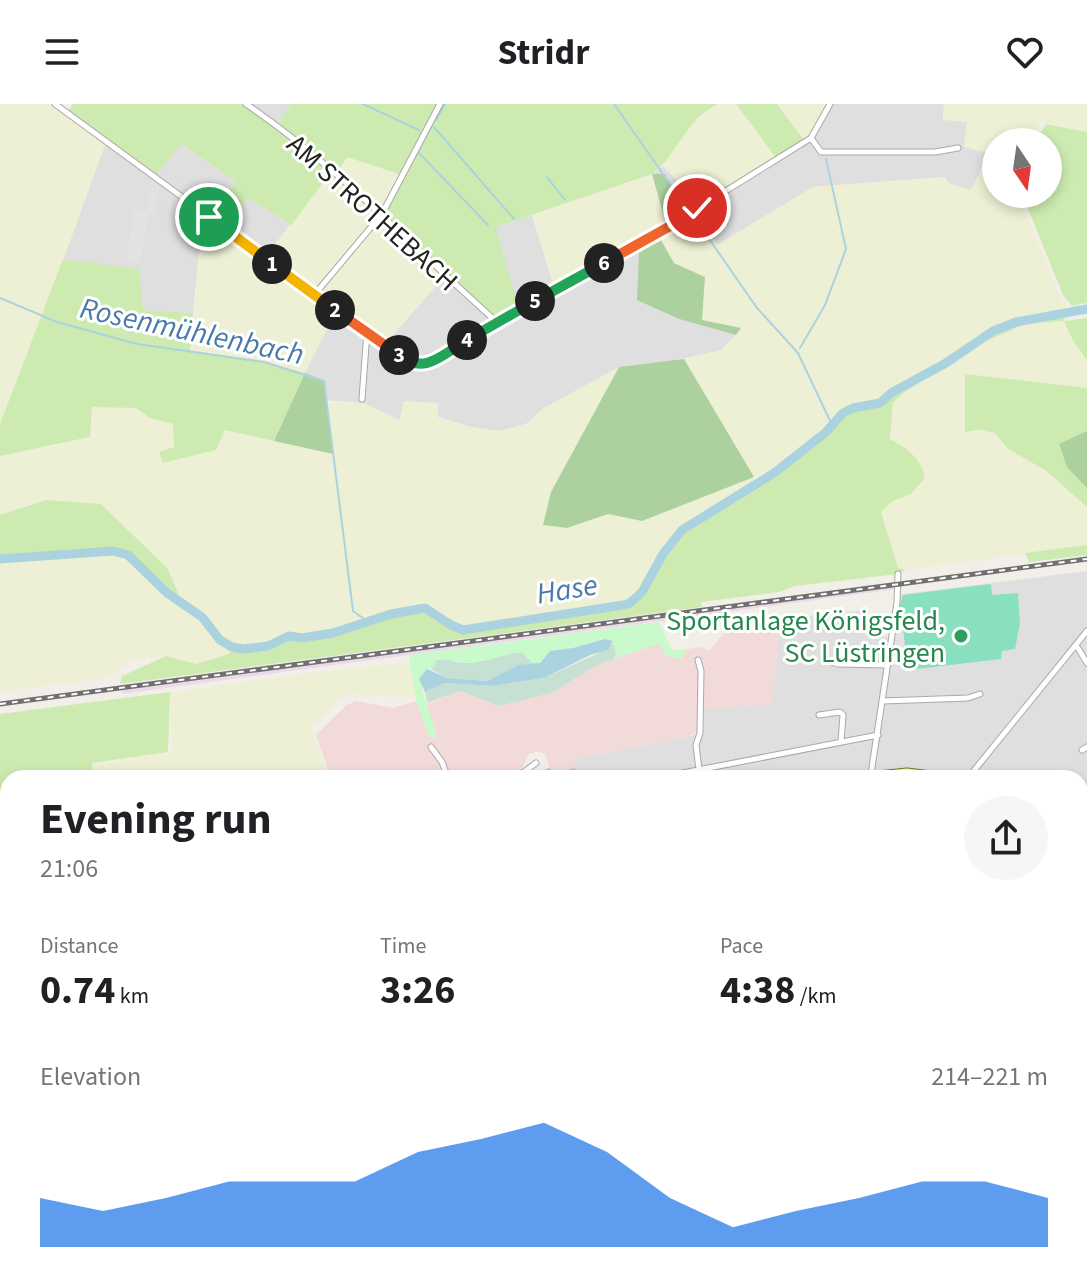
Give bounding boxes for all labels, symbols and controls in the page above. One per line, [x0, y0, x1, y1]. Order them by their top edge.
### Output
text: Stridr [497, 27, 590, 78]
icon: menu [40, 30, 84, 74]
icon: heart [1003, 30, 1047, 74]
street label: AM STROTHEBACH [278, 125, 467, 301]
north arrow [982, 128, 1062, 208]
map controls [982, 128, 1062, 208]
pin [663, 174, 731, 242]
pin [175, 183, 243, 251]
icon: check [675, 186, 719, 230]
icon: arrive [187, 195, 231, 239]
pin: 6 [584, 243, 624, 283]
pin: 1 [252, 244, 292, 284]
text: 6 [598, 247, 610, 279]
text: 1 [266, 248, 278, 280]
pin: 5 [515, 281, 555, 321]
text: 5 [529, 285, 541, 317]
water label: Rosenmühlenbach [76, 287, 308, 376]
pin: 2 [315, 290, 355, 330]
text: 2 [329, 294, 341, 326]
pin: 4 [447, 320, 487, 360]
text: 4 [461, 324, 473, 356]
pin: 3 [379, 335, 419, 375]
text: 3 [393, 339, 405, 371]
water label: Hase [533, 563, 601, 616]
place label: Sportanlage Königsfeld, SC Lüstringen [666, 601, 945, 673]
marker: Sportanlage Königsfeld, SC Lüstringen [952, 627, 970, 645]
text: Evening run [40, 788, 272, 851]
button: share [964, 796, 1048, 880]
text: 21:06 [40, 850, 98, 887]
text: Distance [40, 930, 118, 962]
text: Time [380, 930, 426, 962]
text: Pace [720, 930, 763, 962]
text: 0.74 [40, 962, 115, 1019]
text: 3:26 [380, 962, 455, 1019]
text: 4:38 [720, 962, 795, 1019]
text: km [115, 980, 149, 1012]
text: /km [795, 980, 837, 1012]
text: Elevation [40, 1058, 141, 1095]
text: 214–221 m [931, 1058, 1048, 1095]

